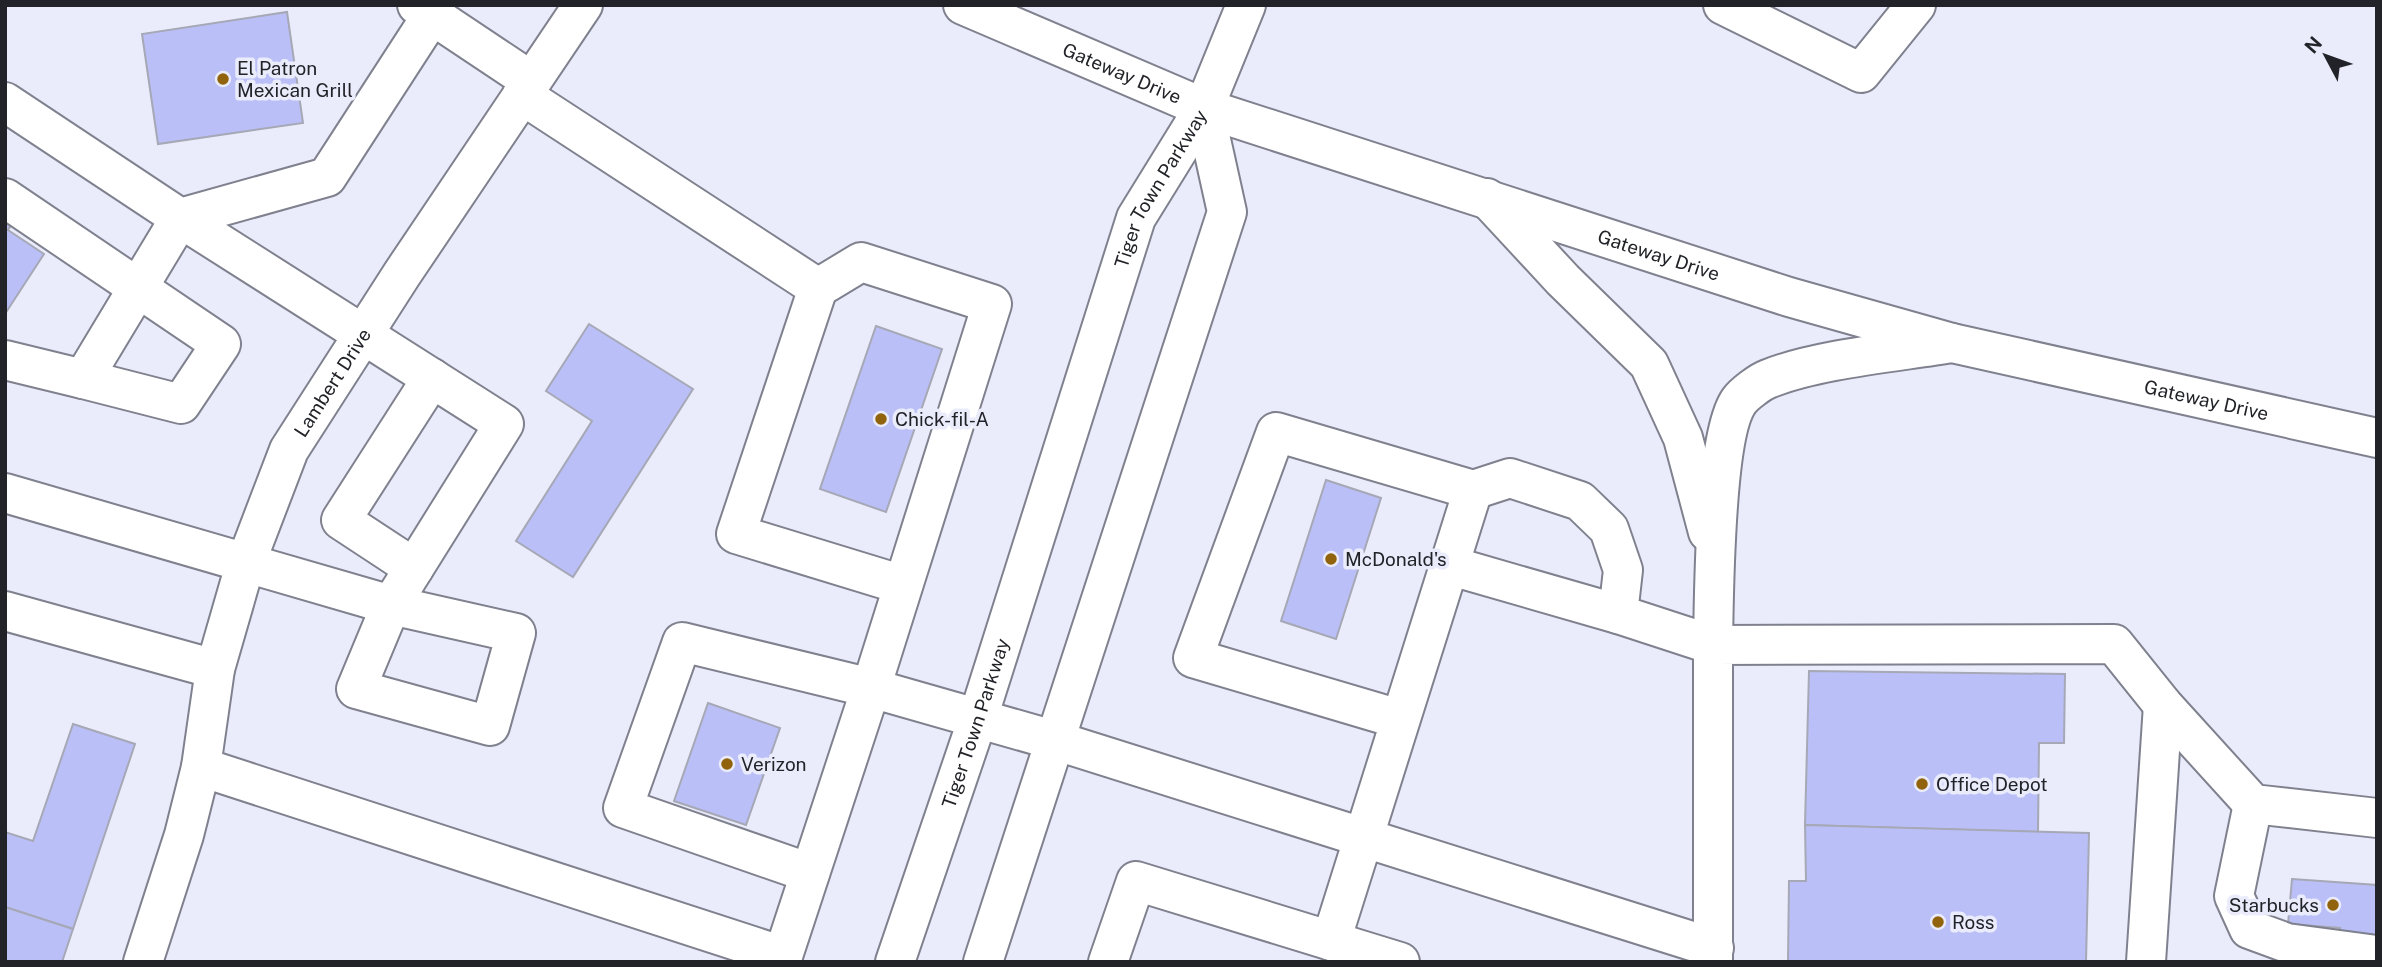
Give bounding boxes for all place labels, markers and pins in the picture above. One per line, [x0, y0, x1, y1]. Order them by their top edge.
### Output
place label: El Patron Mexican Grill [237, 57, 353, 101]
marker: El Patron Mexican Grill [215, 71, 231, 87]
place label: Chick-fil-A [895, 408, 989, 430]
marker: Chick-fil-A [873, 411, 889, 427]
place label: McDonald's [1345, 548, 1447, 570]
marker: McDonald's [1323, 551, 1339, 567]
place label: Verizon [741, 753, 807, 775]
marker: Verizon [719, 756, 735, 772]
place label: Office Depot [1936, 773, 2048, 795]
marker: Office Depot [1914, 776, 1930, 792]
place label: Starbucks [2229, 894, 2319, 916]
marker: Starbucks [2325, 897, 2341, 913]
place label: Ross [1952, 911, 1994, 933]
marker: Ross [1930, 914, 1946, 930]

